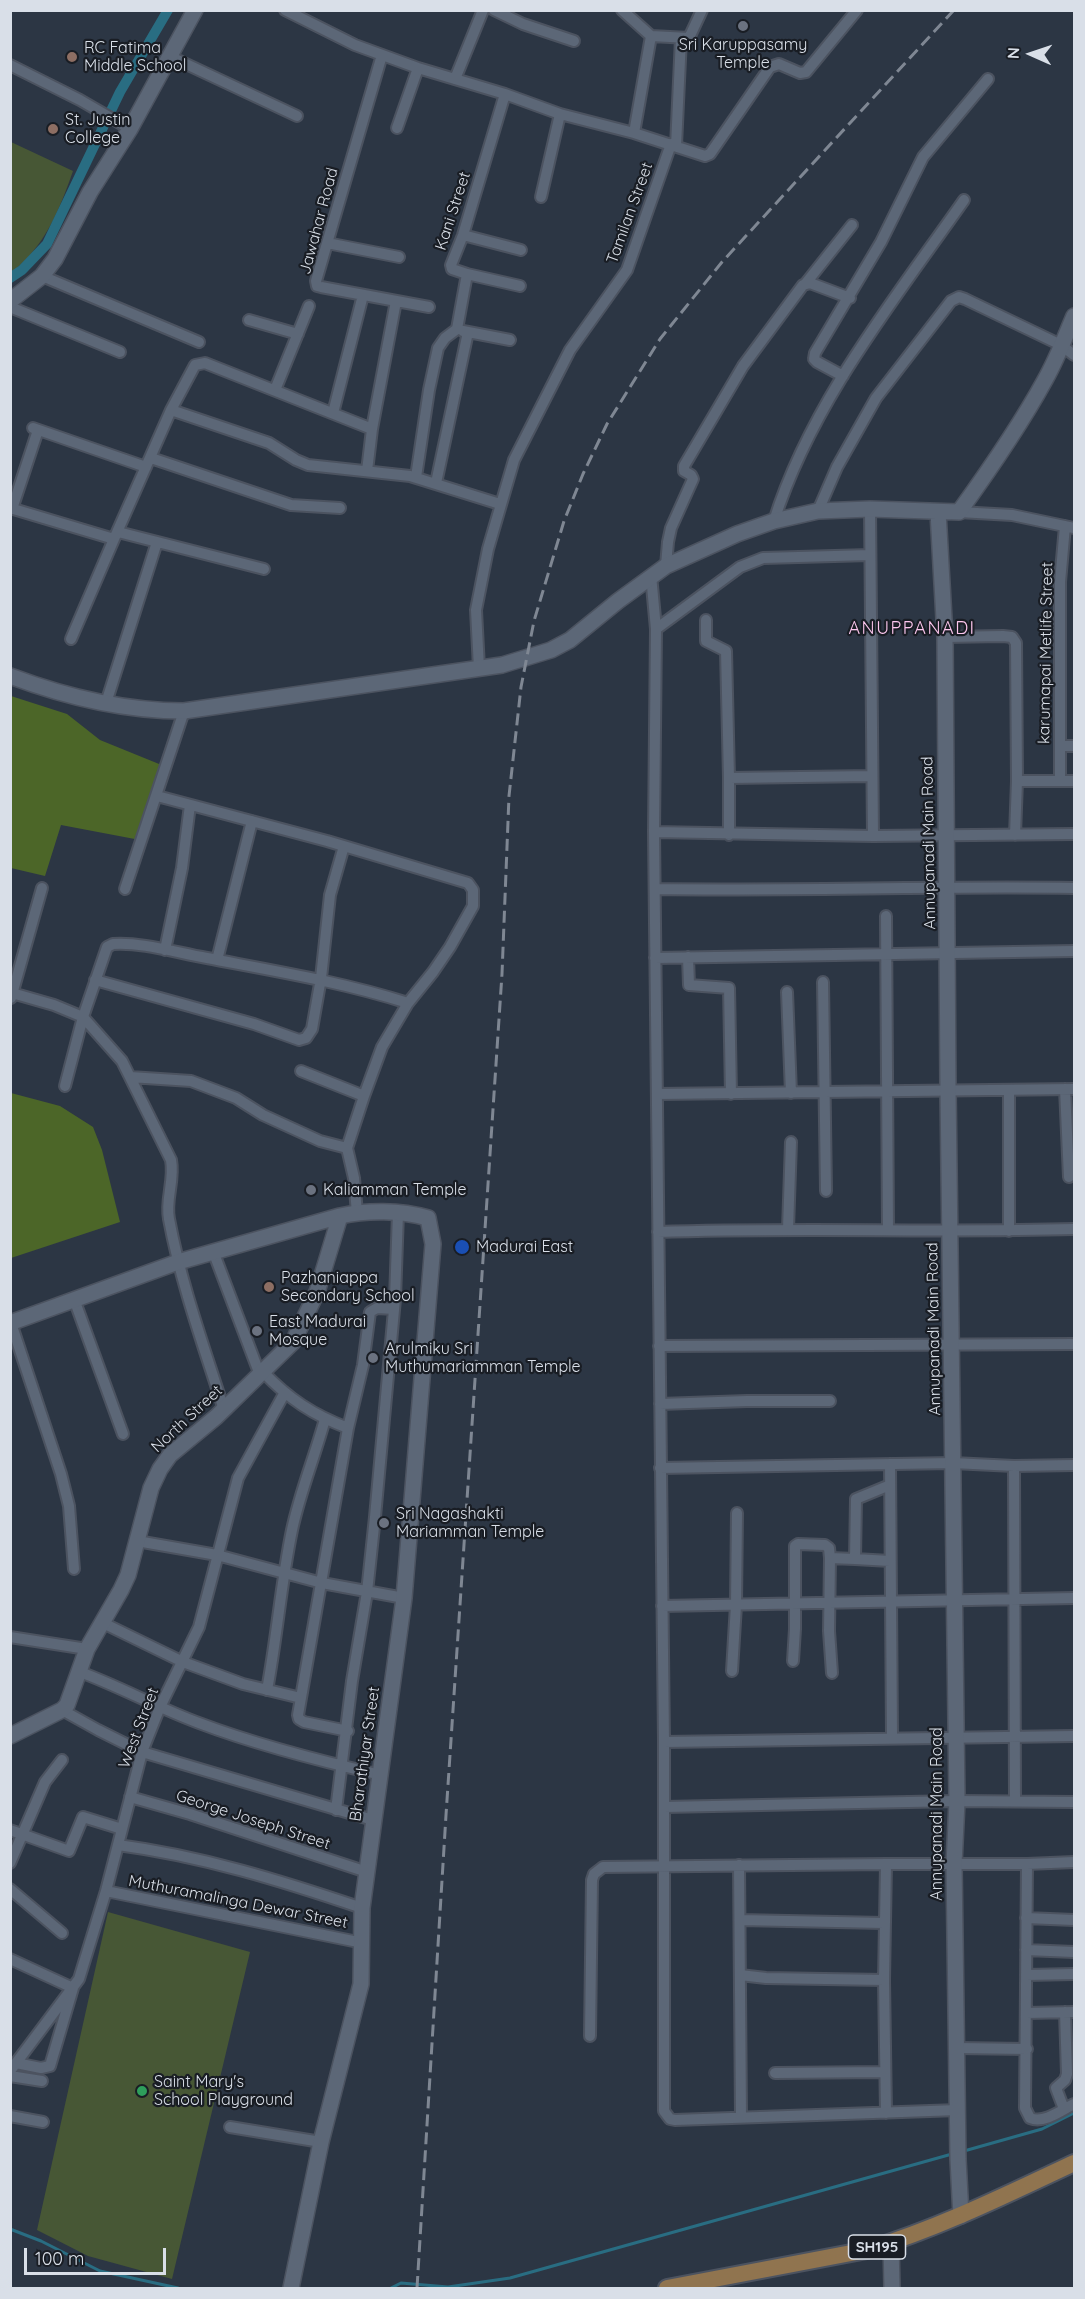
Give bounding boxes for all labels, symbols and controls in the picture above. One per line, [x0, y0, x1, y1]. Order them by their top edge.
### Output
marker: Sri Karuppasamy Temple [736, 19, 750, 33]
north arrow [1001, 24, 1061, 84]
place label: Sri Karuppasamy Temple [679, 35, 807, 73]
place label: RC Fatima Middle School [84, 38, 186, 76]
text: N [1003, 47, 1023, 59]
marker: RC Fatima Middle School [65, 50, 79, 64]
place label: St. Justin College [65, 110, 131, 148]
marker: St. Justin College [46, 122, 60, 136]
street label: Tamilan Street [603, 160, 657, 266]
street label: Jawahar Road [296, 166, 342, 276]
street label: Kani Street [431, 169, 475, 253]
street label: karumapai Metlife Street [1035, 562, 1057, 744]
district label: ANUPPANADI [848, 618, 976, 640]
street label: Annupanadi Main Road [918, 756, 940, 930]
place label: Kaliamman Temple [323, 1180, 466, 1200]
marker: Kaliamman Temple [304, 1183, 318, 1197]
place label: Madurai East [476, 1237, 573, 1257]
marker: Madurai East [453, 1238, 471, 1256]
street label: Annupanadi Main Road [923, 1242, 945, 1416]
place label: Pazhaniappa Secondary School [281, 1268, 415, 1306]
marker: Pazhaniappa Secondary School [262, 1280, 276, 1294]
place label: East Madurai Mosque [269, 1312, 366, 1350]
marker: East Madurai Mosque [250, 1324, 264, 1338]
place label: Arulmiku Sri Muthumariamman Temple [385, 1339, 581, 1377]
marker: Arulmiku Sri Muthumariamman Temple [366, 1351, 380, 1365]
street label: North Street [148, 1381, 226, 1457]
place label: Sri Nagashakti Mariamman Temple [396, 1504, 544, 1542]
marker: Sri Nagashakti Mariamman Temple [377, 1516, 391, 1530]
street label: West Street [115, 1685, 163, 1771]
street label: Bharathiyar Street [346, 1685, 384, 1823]
street label: Annupanadi Main Road [927, 1727, 947, 1901]
street label: George Joseph Street [173, 1786, 333, 1854]
street label: Muthuramalinga Dewar Street [127, 1871, 349, 1933]
place label: Saint Mary's School Playground [154, 2072, 293, 2110]
marker: Saint Mary's School Playground [135, 2084, 149, 2098]
road number: SH195 [848, 2235, 906, 2259]
scale bar [27, 2236, 170, 2274]
text: 100 m [35, 2247, 84, 2270]

